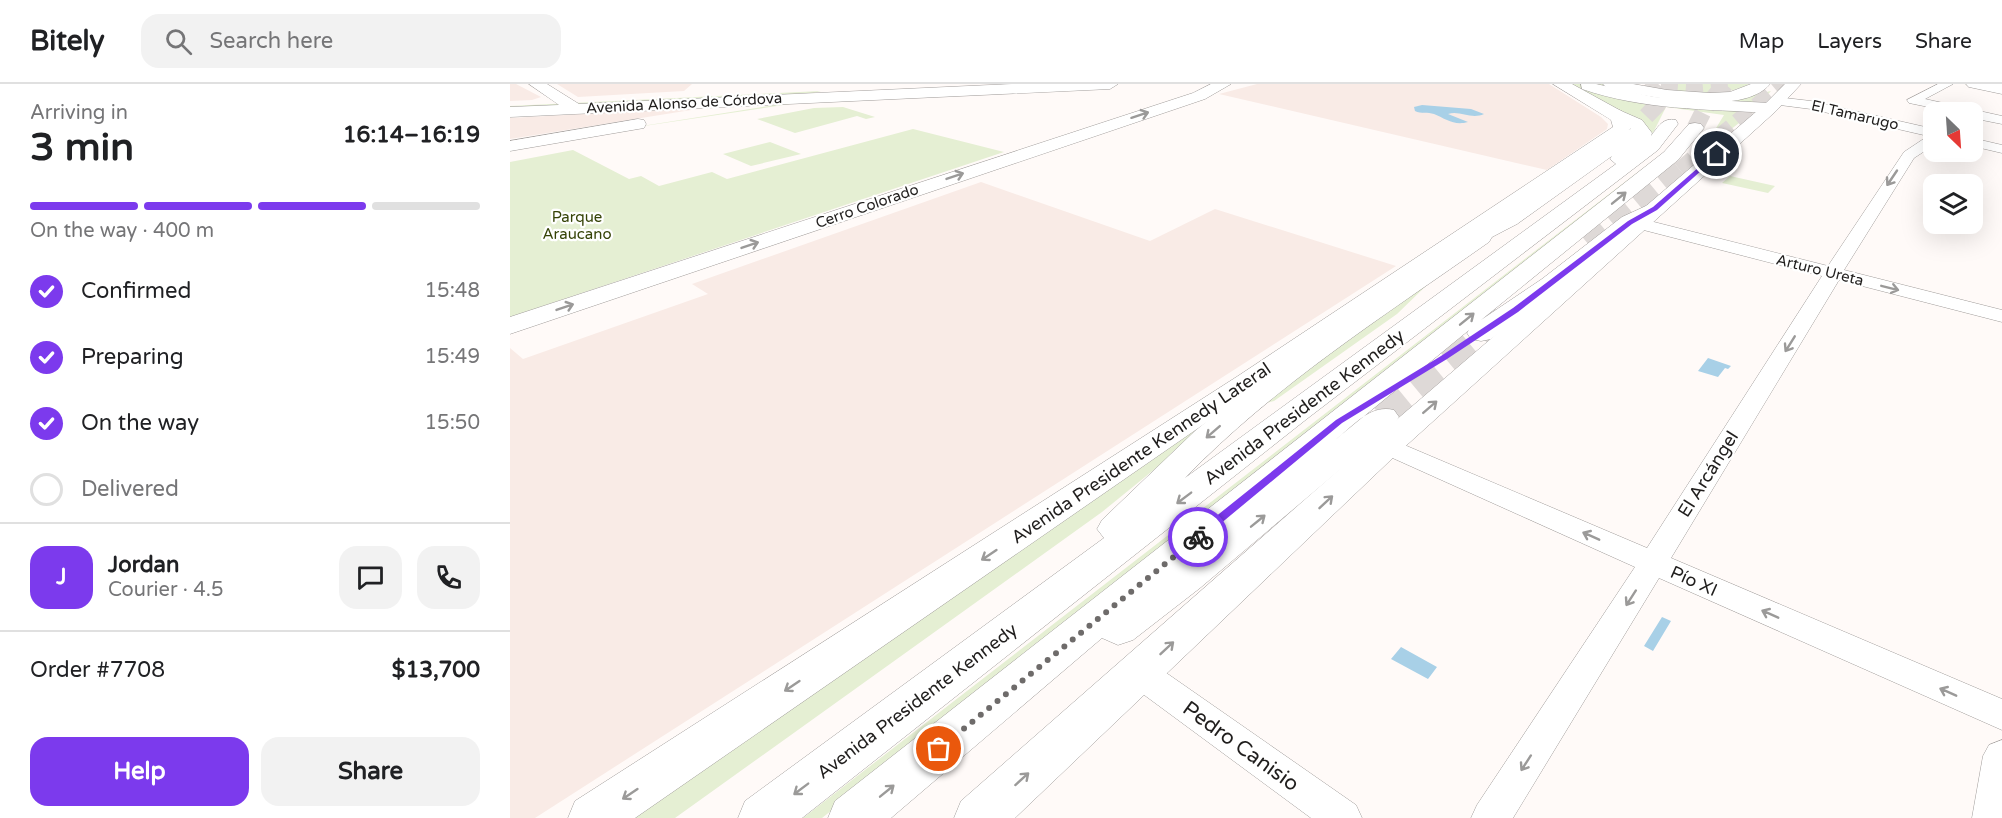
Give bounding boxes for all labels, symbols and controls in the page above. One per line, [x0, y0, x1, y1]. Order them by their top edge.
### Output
search box [141, 14, 561, 68]
text: Bitely [30, 24, 105, 58]
icon: search [162, 25, 195, 58]
text: Search here [210, 28, 333, 54]
text: Map [1739, 29, 1784, 54]
text: Layers [1817, 29, 1882, 54]
text: Share [1915, 29, 1972, 54]
street label: Avenida Alonso de Córdova [585, 89, 783, 117]
street label: El Tamarugo [1809, 96, 1901, 134]
text: Arriving in [30, 101, 128, 125]
north arrow [1923, 102, 1983, 162]
map controls [1923, 102, 1983, 234]
one-way arrow [1130, 109, 1149, 120]
text: 16:14–16:19 [343, 122, 480, 148]
text: 3 min [30, 124, 134, 171]
pin [1691, 128, 1742, 179]
icon: home [1700, 137, 1733, 170]
one-way arrow [1886, 169, 1898, 186]
one-way arrow [945, 170, 964, 181]
button: layers [1923, 174, 1983, 234]
street label: Cerro Colorado [813, 180, 921, 232]
one-way arrow [1611, 191, 1627, 204]
park label: Parque Araucano [542, 208, 612, 243]
text: On the way · 400 m [30, 219, 214, 243]
one-way arrow [740, 239, 759, 250]
street label: Arturo Ureta [1774, 250, 1866, 290]
icon: check [30, 275, 63, 308]
text: Confirmed [81, 278, 191, 304]
text: 15:48 [425, 279, 480, 303]
one-way arrow [1880, 282, 1899, 294]
one-way arrow [556, 301, 574, 312]
one-way arrow [1459, 313, 1475, 326]
street label: Avenida Presidente Kennedy [1199, 324, 1409, 490]
one-way arrow [1783, 335, 1795, 352]
icon: check [30, 341, 63, 374]
text: Preparing [81, 344, 184, 370]
text: 15:49 [425, 345, 480, 369]
street label: Avenida Presidente Kennedy Lateral [1007, 358, 1275, 548]
one-way arrow [1422, 400, 1437, 414]
icon: check [30, 407, 63, 440]
text: On the way [81, 410, 199, 436]
text: 15:50 [425, 411, 480, 435]
one-way arrow [1206, 425, 1221, 439]
street label: El Arcángel [1673, 427, 1743, 521]
text: Delivered [81, 476, 179, 502]
one-way arrow [1176, 491, 1192, 504]
one-way arrow [1318, 495, 1333, 509]
courier [1168, 507, 1228, 567]
one-way arrow [1250, 515, 1266, 528]
icon: bike [1182, 521, 1215, 554]
one-way arrow [1582, 530, 1600, 541]
button: chat [339, 546, 402, 609]
button: phone [417, 546, 480, 609]
one-way arrow [982, 549, 998, 561]
text: Jordan [108, 552, 179, 578]
street label: Pío XI [1667, 561, 1721, 601]
text: J [56, 564, 67, 590]
text: Courier · 4.5 [108, 578, 223, 602]
one-way arrow [1624, 590, 1637, 607]
one-way arrow [1761, 608, 1779, 619]
street label: Avenida Presidente Kennedy [812, 618, 1022, 784]
one-way arrow [1159, 641, 1174, 655]
text: Order #7708 [30, 657, 165, 683]
text: $13,700 [392, 657, 480, 683]
one-way arrow [785, 680, 801, 692]
one-way arrow [1940, 686, 1958, 697]
street label: Pedro Canisio [1178, 696, 1304, 797]
pin [913, 723, 964, 774]
icon: bag [922, 732, 955, 765]
button: Help [30, 737, 249, 806]
button: Share [261, 737, 480, 806]
one-way arrow [1520, 754, 1532, 771]
one-way arrow [1014, 772, 1029, 786]
one-way arrow [794, 782, 810, 795]
one-way arrow [879, 784, 895, 797]
one-way arrow [622, 788, 639, 800]

